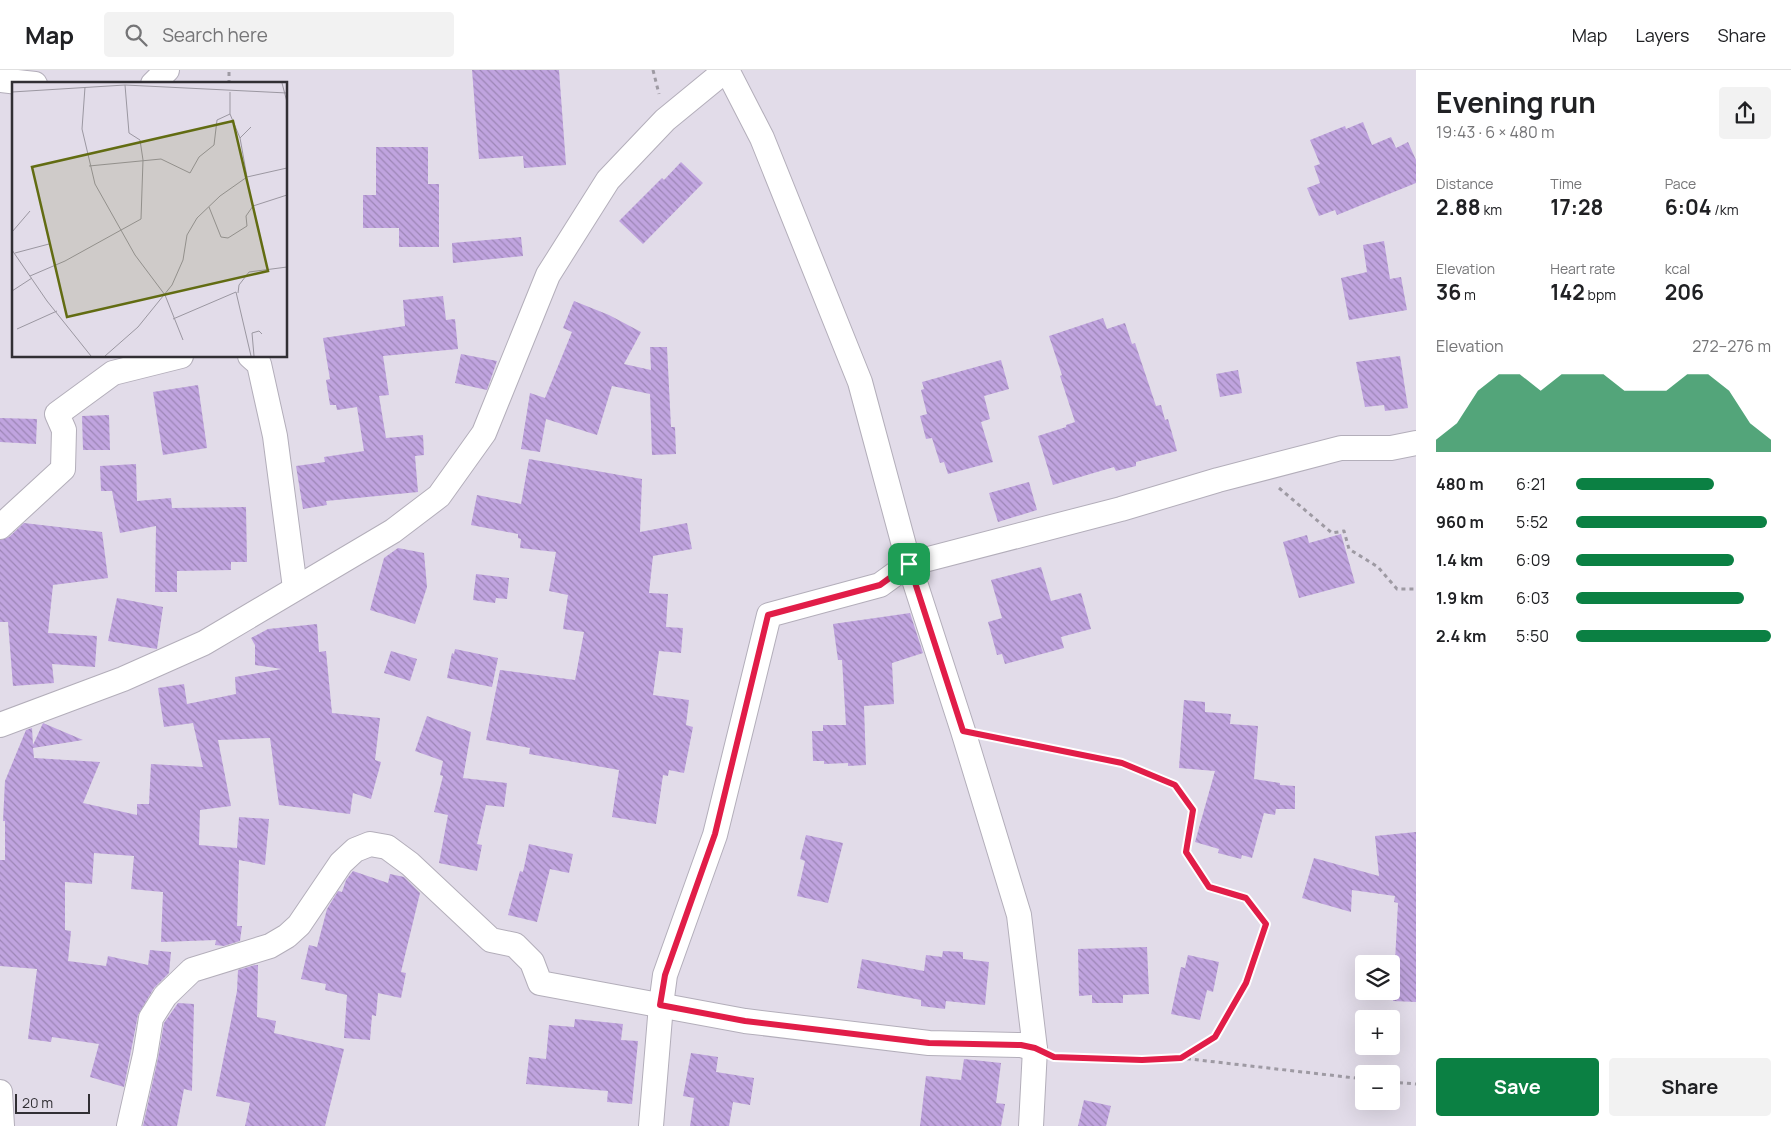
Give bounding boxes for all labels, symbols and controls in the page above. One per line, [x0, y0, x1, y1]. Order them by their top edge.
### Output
search box [104, 12, 454, 57]
text: Map [25, 18, 74, 51]
icon: search [122, 21, 150, 49]
text: Search here [162, 22, 268, 48]
text: Map [1572, 23, 1607, 47]
text: Layers [1635, 23, 1689, 47]
text: Share [1717, 23, 1766, 47]
inset map [12, 82, 288, 358]
text: Evening run [1436, 83, 1596, 121]
button: share [1719, 87, 1771, 139]
text: 19:43 · 6 × 480 m [1436, 121, 1555, 143]
text: Distance [1436, 174, 1493, 193]
text: Time [1550, 174, 1582, 193]
text: Pace [1665, 174, 1696, 193]
text: 2.88 [1436, 193, 1481, 221]
text: 17:28 [1550, 193, 1603, 221]
text: 6:04 [1665, 193, 1712, 221]
text: km [1481, 200, 1502, 219]
text: /km [1712, 200, 1739, 219]
text: Elevation [1436, 259, 1495, 278]
text: Heart rate [1550, 259, 1615, 278]
text: kcal [1665, 259, 1690, 278]
text: 36 [1436, 278, 1461, 306]
text: 142 [1550, 278, 1585, 306]
text: 206 [1665, 278, 1704, 306]
text: m [1461, 285, 1476, 304]
text: bpm [1585, 285, 1616, 304]
text: Elevation [1436, 335, 1504, 357]
text: 272–276 m [1692, 335, 1771, 357]
text: 480 m [1436, 473, 1484, 495]
text: 6:21 [1516, 473, 1546, 495]
text: 960 m [1436, 511, 1484, 533]
text: 5:52 [1516, 511, 1548, 533]
pin [888, 543, 930, 585]
text: 1.4 km [1436, 549, 1483, 571]
text: 6:09 [1516, 549, 1550, 571]
icon: arrive [895, 550, 923, 578]
text: 1.9 km [1436, 587, 1483, 609]
text: 6:03 [1516, 587, 1549, 609]
text: 2.4 km [1436, 625, 1486, 647]
text: 5:50 [1516, 625, 1549, 647]
map controls [1355, 955, 1400, 1110]
button: layers [1355, 955, 1400, 1000]
button: + [1355, 1010, 1400, 1055]
button: Save [1436, 1058, 1599, 1116]
button: Share [1609, 1058, 1771, 1116]
button: − [1355, 1065, 1400, 1110]
scale bar [15, 1091, 90, 1114]
text: 20 m [22, 1093, 53, 1112]

